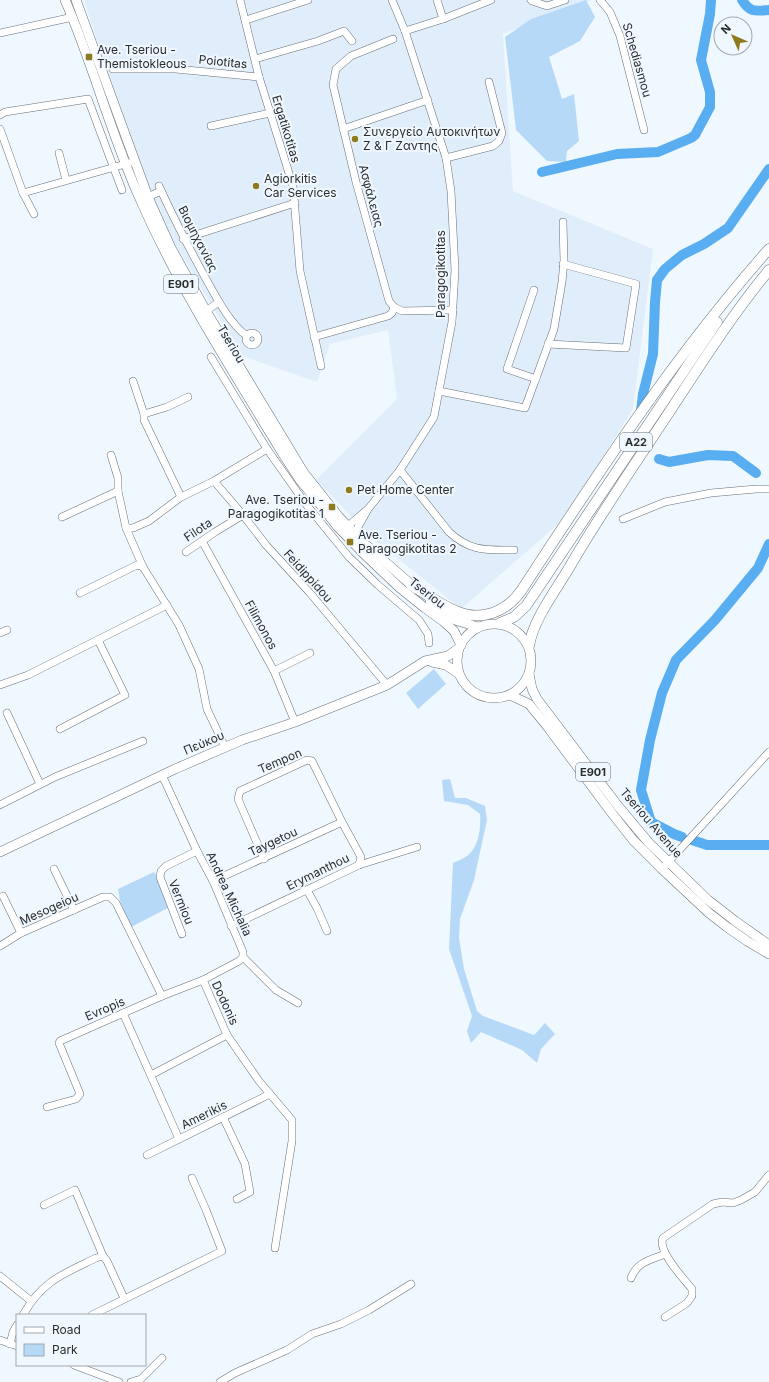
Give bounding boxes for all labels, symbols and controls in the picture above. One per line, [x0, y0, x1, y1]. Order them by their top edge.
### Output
north arrow [713, 16, 753, 56]
street label: Schediasmou [620, 21, 655, 99]
text: N [718, 21, 734, 37]
place label: Ave. Tseriou - Themistokleous [97, 42, 187, 71]
street label: Poiotitas [198, 51, 248, 72]
marker: Ave. Tseriou - Themistokleous [84, 52, 94, 62]
street label: Ergatikotitas [269, 93, 304, 164]
place label: Συνεργείο Αυτοκινήτων Ζ & Γ Ζαντης [363, 124, 500, 153]
marker: Συνεργείο Αυτοκινήτων Ζ & Γ Ζαντης [350, 134, 360, 144]
street label: Ασφάλειας [356, 163, 387, 229]
place label: Agiorkitis Car Services [264, 171, 337, 200]
marker: Agiorkitis Car Services [251, 181, 261, 191]
street label: Βιομηχανίας [175, 203, 222, 275]
street label: Paragogikotitas [433, 230, 448, 318]
road number: E901 [164, 275, 198, 293]
street label: Tseriou [214, 322, 249, 366]
road number: A22 [620, 433, 652, 451]
place label: Pet Home Center [357, 482, 455, 497]
marker: Pet Home Center [344, 485, 354, 495]
place label: Ave. Tseriou - Paragogikotitas 1 [228, 492, 324, 521]
marker: Ave. Tseriou - Paragogikotitas 1 [327, 502, 337, 512]
street label: Filota [181, 515, 215, 544]
place label: Ave. Tseriou - Paragogikotitas 2 [358, 527, 457, 556]
marker: Ave. Tseriou - Paragogikotitas 2 [345, 537, 355, 547]
street label: Feidippidou [281, 546, 336, 605]
street label: Tseriou [406, 574, 449, 611]
street label: Filimonos [242, 597, 281, 652]
street label: Πεύκου [181, 727, 227, 758]
street label: Tempon [256, 745, 304, 776]
road number: E901 [576, 763, 610, 781]
street label: Tseriou Avenue [617, 785, 686, 861]
street label: Taygetou [246, 824, 300, 859]
street label: Andrea Michalia [203, 849, 256, 938]
street label: Erymanthou [284, 850, 352, 893]
street label: Vermiou [166, 877, 197, 926]
street label: Mesogeiou [17, 889, 81, 928]
street label: Dodonis [209, 978, 242, 1027]
street label: Evropis [83, 993, 127, 1024]
street label: Amerikis [178, 1097, 229, 1132]
legend [16, 1314, 146, 1366]
text: Road [52, 1322, 81, 1337]
text: Park [52, 1342, 78, 1357]

